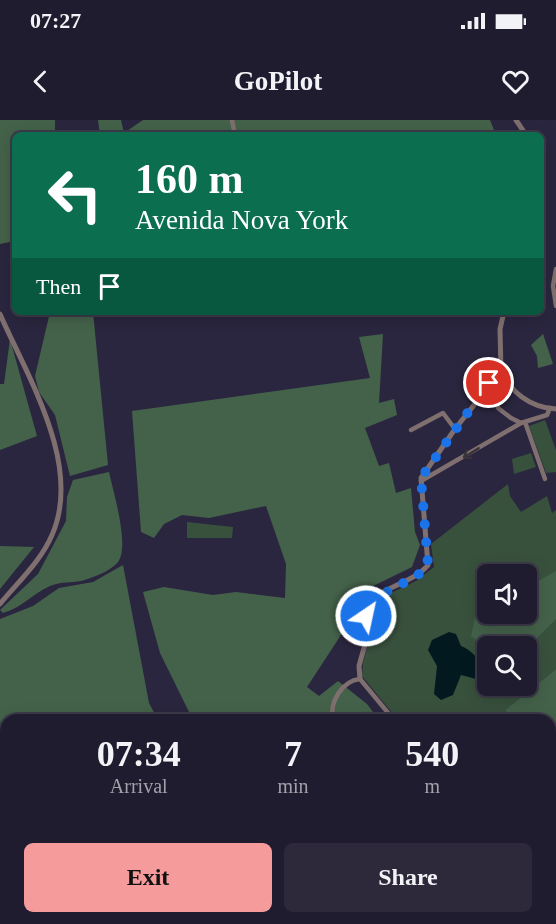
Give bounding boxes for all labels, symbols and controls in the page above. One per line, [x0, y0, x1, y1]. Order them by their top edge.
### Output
text: 07:27 [30, 8, 81, 33]
icon: back [24, 65, 57, 98]
icon: heart [499, 65, 532, 98]
text: GoPilot [234, 66, 322, 96]
icon: left [36, 156, 114, 234]
text: 160 m [135, 156, 244, 202]
text: Avenida Nova York [135, 205, 348, 235]
icon: arrive [93, 270, 126, 303]
text: Then [36, 274, 81, 299]
pin [463, 357, 514, 408]
icon: arrive [472, 366, 505, 399]
one-way arrow [463, 447, 480, 459]
map controls [477, 564, 537, 696]
button: sound [477, 564, 537, 624]
position arrow [334, 584, 398, 648]
button: search [477, 636, 537, 696]
text: 07:34 [97, 734, 181, 774]
text: 7 [284, 734, 302, 774]
text: 540 [405, 734, 459, 774]
text: Arrival [110, 775, 168, 797]
text: min [277, 775, 309, 797]
text: m [425, 775, 440, 797]
button: Exit [24, 843, 272, 912]
button: Share [284, 843, 532, 912]

